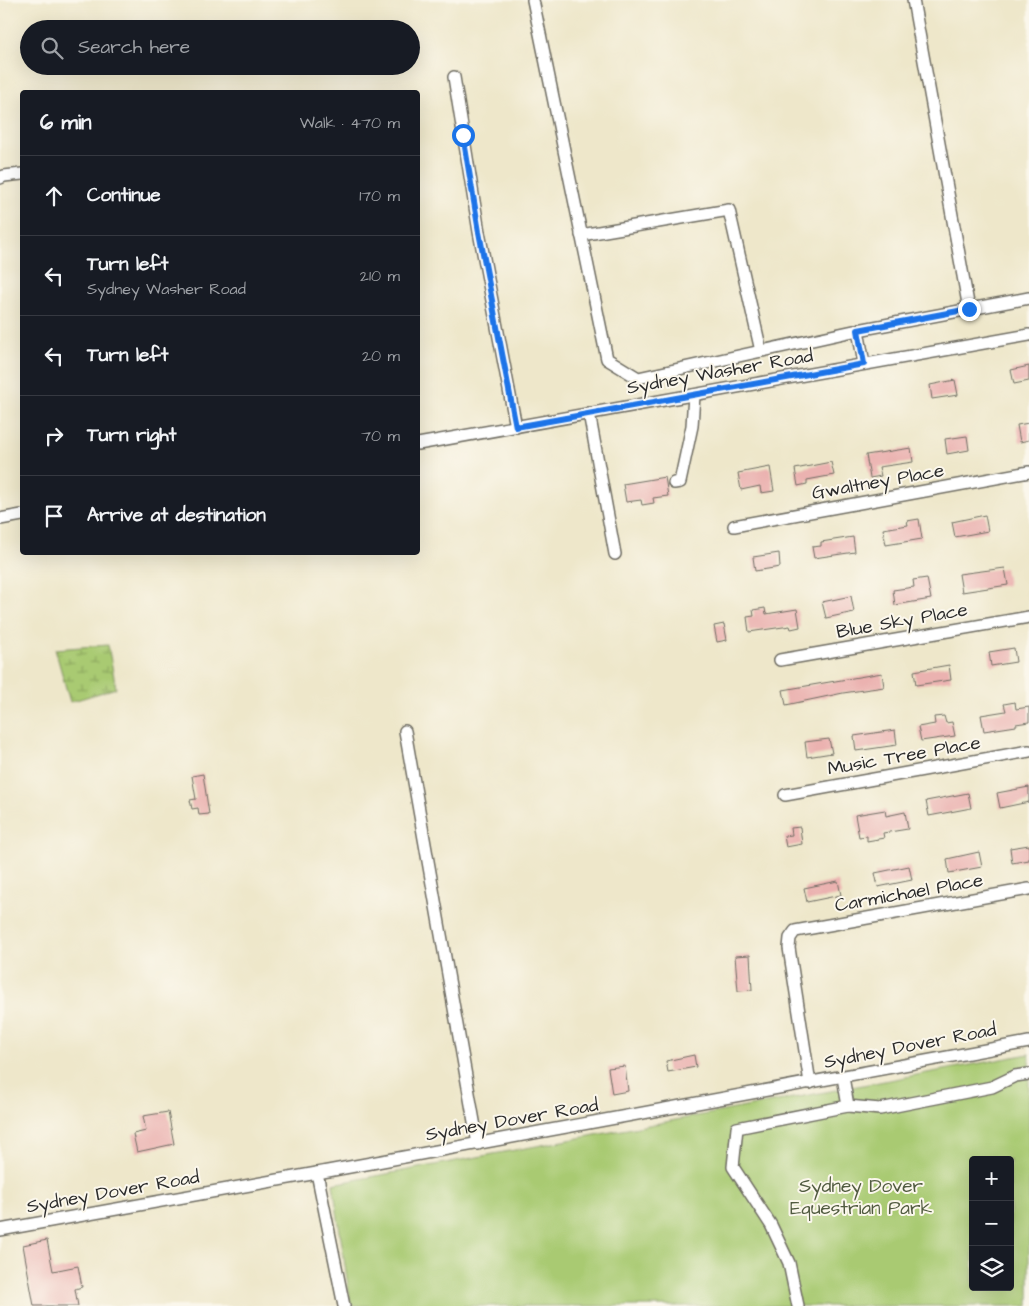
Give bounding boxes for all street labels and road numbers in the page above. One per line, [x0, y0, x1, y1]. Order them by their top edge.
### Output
street label: Sydney Washer Road [625, 342, 816, 403]
street label: Gwaltney Place [810, 457, 946, 508]
street label: Blue Sky Place [834, 596, 970, 647]
street label: Music Tree Place [825, 729, 983, 783]
street label: Carmichael Place [833, 867, 985, 919]
street label: Sydney Dover Road [821, 1016, 999, 1077]
street label: Sydney Dover Road [423, 1091, 601, 1149]
street label: Sydney Dover Road [24, 1163, 202, 1221]

